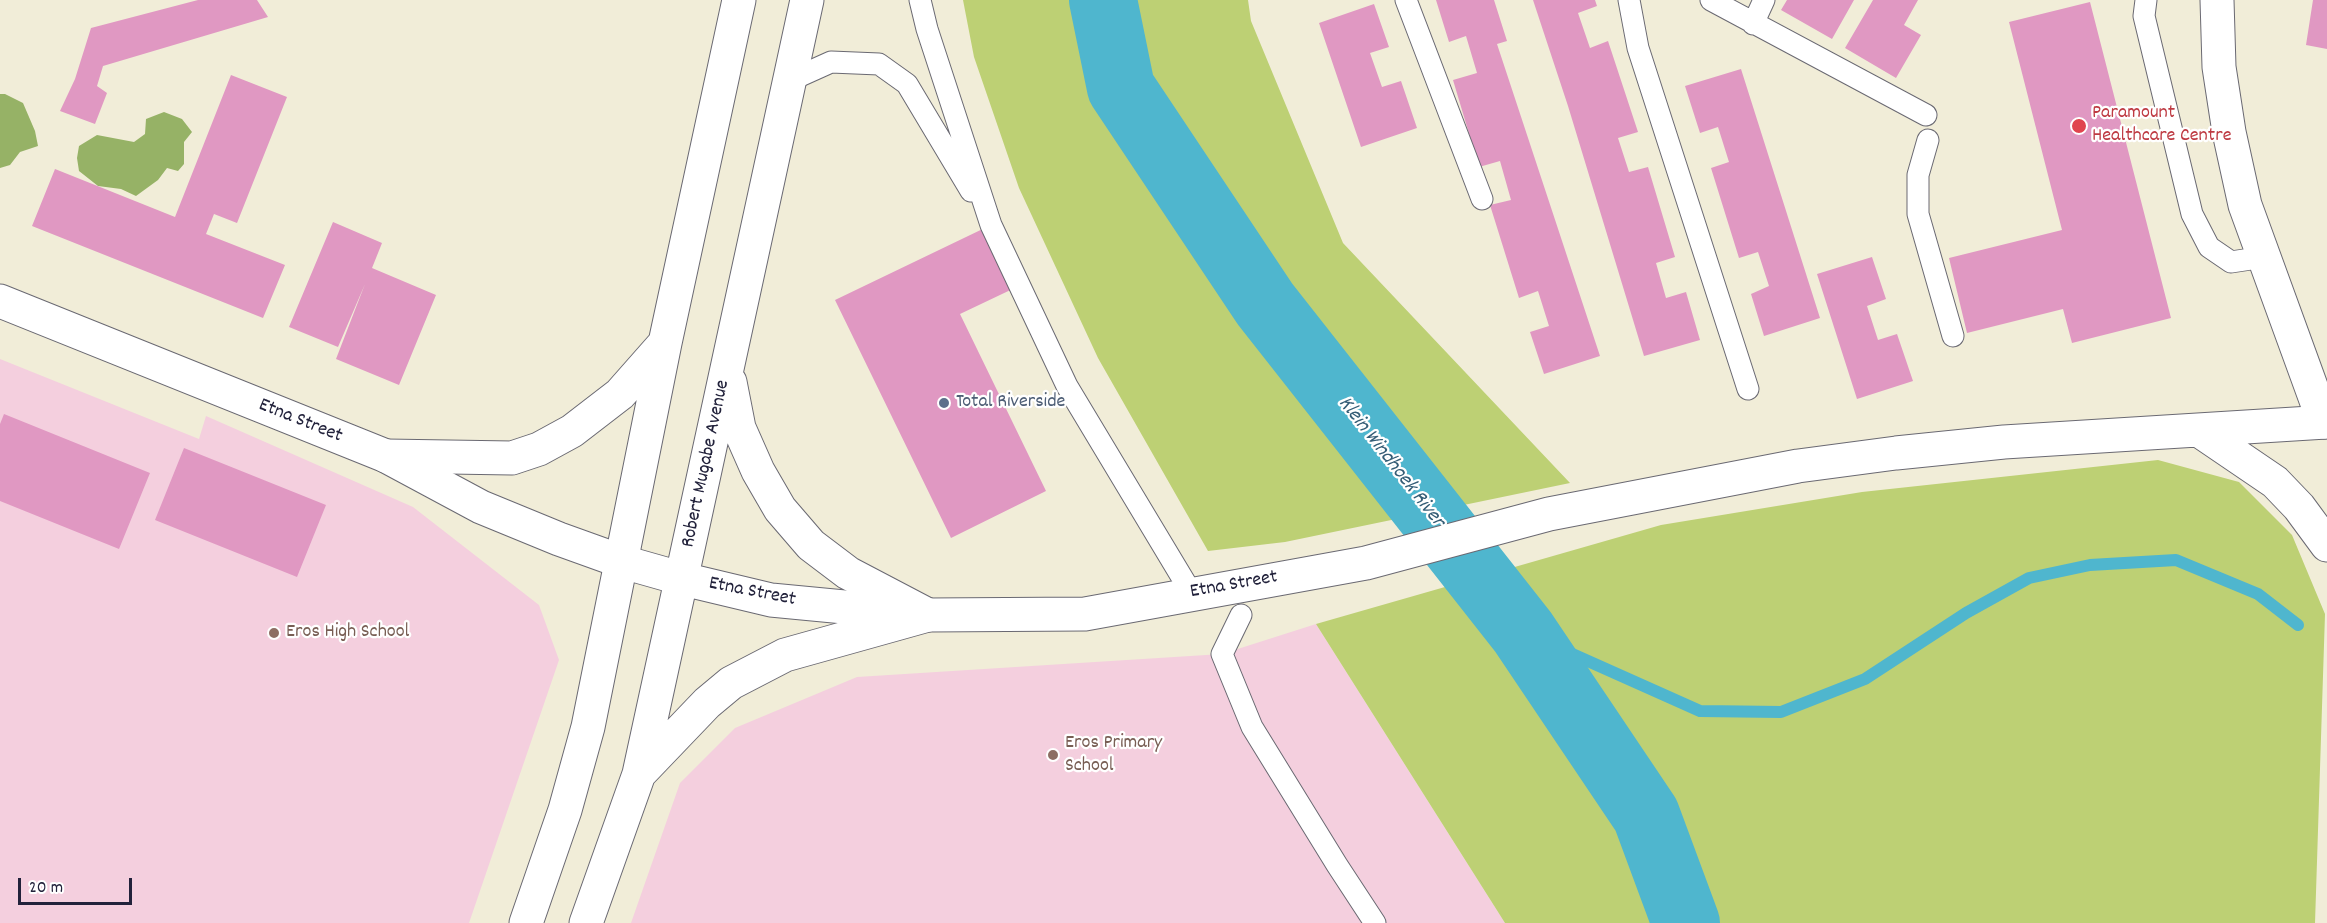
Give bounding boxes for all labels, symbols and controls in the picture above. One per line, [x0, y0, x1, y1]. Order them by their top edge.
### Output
place label: Paramount Healthcare Centre [2092, 102, 2231, 149]
marker: Paramount Healthcare Centre [2070, 117, 2088, 135]
street label: Robert Mugabe Avenue [678, 378, 736, 550]
place label: Total Riverside [956, 391, 1065, 415]
water label: Klein Windhoek River [1331, 393, 1449, 533]
street label: Etna Street [255, 394, 345, 450]
marker: Total Riverside [937, 396, 951, 410]
street label: Etna Street [1188, 567, 1280, 605]
street label: Etna Street [706, 573, 798, 613]
place label: Eros High School [286, 621, 409, 645]
marker: Eros High School [267, 626, 281, 640]
place label: Eros Primary School [1065, 732, 1162, 779]
marker: Eros Primary School [1046, 748, 1060, 762]
scale bar [21, 866, 135, 904]
text: 20 m [29, 876, 63, 901]

